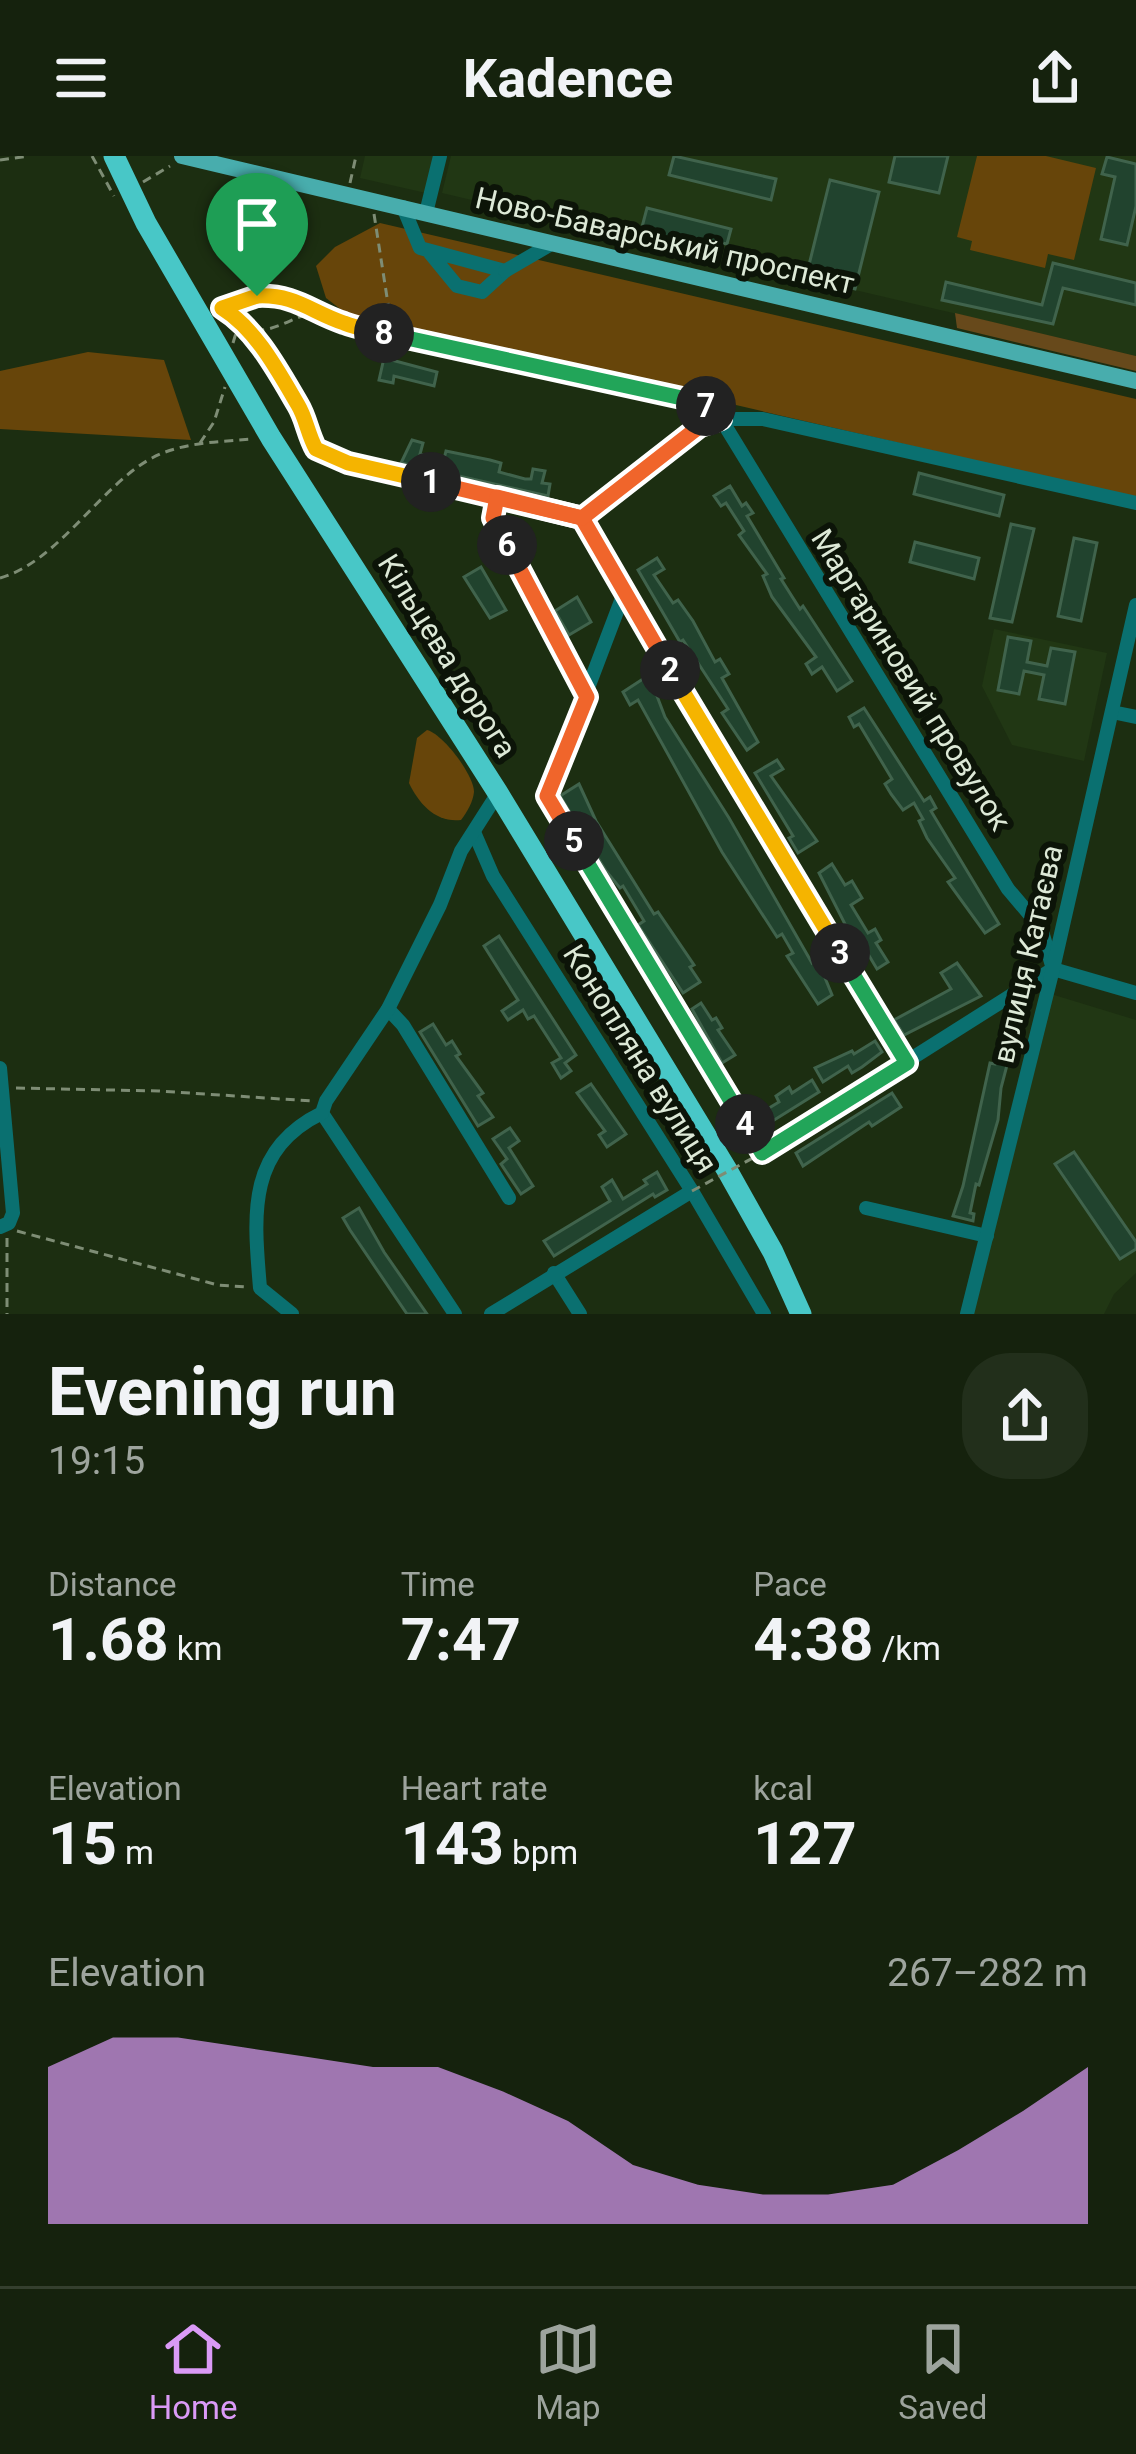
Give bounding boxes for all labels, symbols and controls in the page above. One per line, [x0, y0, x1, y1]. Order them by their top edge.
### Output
icon: menu [48, 45, 114, 111]
icon: share [1022, 45, 1088, 111]
text: Kadence [463, 47, 673, 110]
pin [206, 173, 308, 296]
street label: Ново-Баварський проспект [472, 180, 858, 301]
icon: arrive [224, 191, 290, 257]
pin: 8 [354, 303, 414, 363]
text: 8 [375, 313, 393, 352]
pin: 7 [676, 376, 736, 436]
text: 7 [697, 386, 715, 425]
pin: 1 [401, 452, 461, 512]
text: 1 [422, 462, 440, 501]
pin: 6 [477, 515, 537, 575]
street label: Маргариновий провулок [804, 523, 1019, 837]
text: 6 [498, 525, 516, 564]
street label: Кільцева дорога [371, 548, 524, 764]
pin: 2 [640, 640, 700, 700]
text: 2 [661, 650, 679, 689]
pin: 5 [544, 811, 604, 871]
text: 5 [565, 821, 583, 860]
street label: вулиця Катаєва [985, 841, 1070, 1066]
pin: 3 [810, 923, 870, 983]
text: 3 [831, 933, 849, 972]
street label: Конопляна вулиця [556, 938, 725, 1179]
pin: 4 [715, 1094, 775, 1154]
text: 4 [736, 1104, 754, 1143]
button: share [962, 1353, 1088, 1479]
text: Evening run [48, 1354, 397, 1431]
text: 19:15 [48, 1438, 145, 1484]
text: Distance [48, 1565, 176, 1604]
text: Time [401, 1565, 475, 1604]
text: Pace [753, 1565, 827, 1604]
text: 1.68 [48, 1604, 169, 1675]
text: 7:47 [401, 1604, 521, 1675]
text: 4:38 [753, 1604, 874, 1675]
text: km [169, 1629, 223, 1668]
text: /km [874, 1629, 941, 1668]
text: Elevation [48, 1769, 182, 1808]
text: Heart rate [401, 1769, 547, 1808]
text: kcal [753, 1769, 813, 1808]
text: 15 [48, 1808, 117, 1879]
text: 143 [401, 1808, 504, 1879]
text: 127 [753, 1808, 857, 1879]
text: m [117, 1833, 154, 1872]
text: bpm [504, 1833, 578, 1872]
text: Elevation [48, 1950, 206, 1996]
text: 267–282 m [887, 1950, 1088, 1996]
tab: Home [149, 2316, 237, 2427]
tab: Map [535, 2316, 601, 2427]
tab: Saved [898, 2316, 987, 2427]

